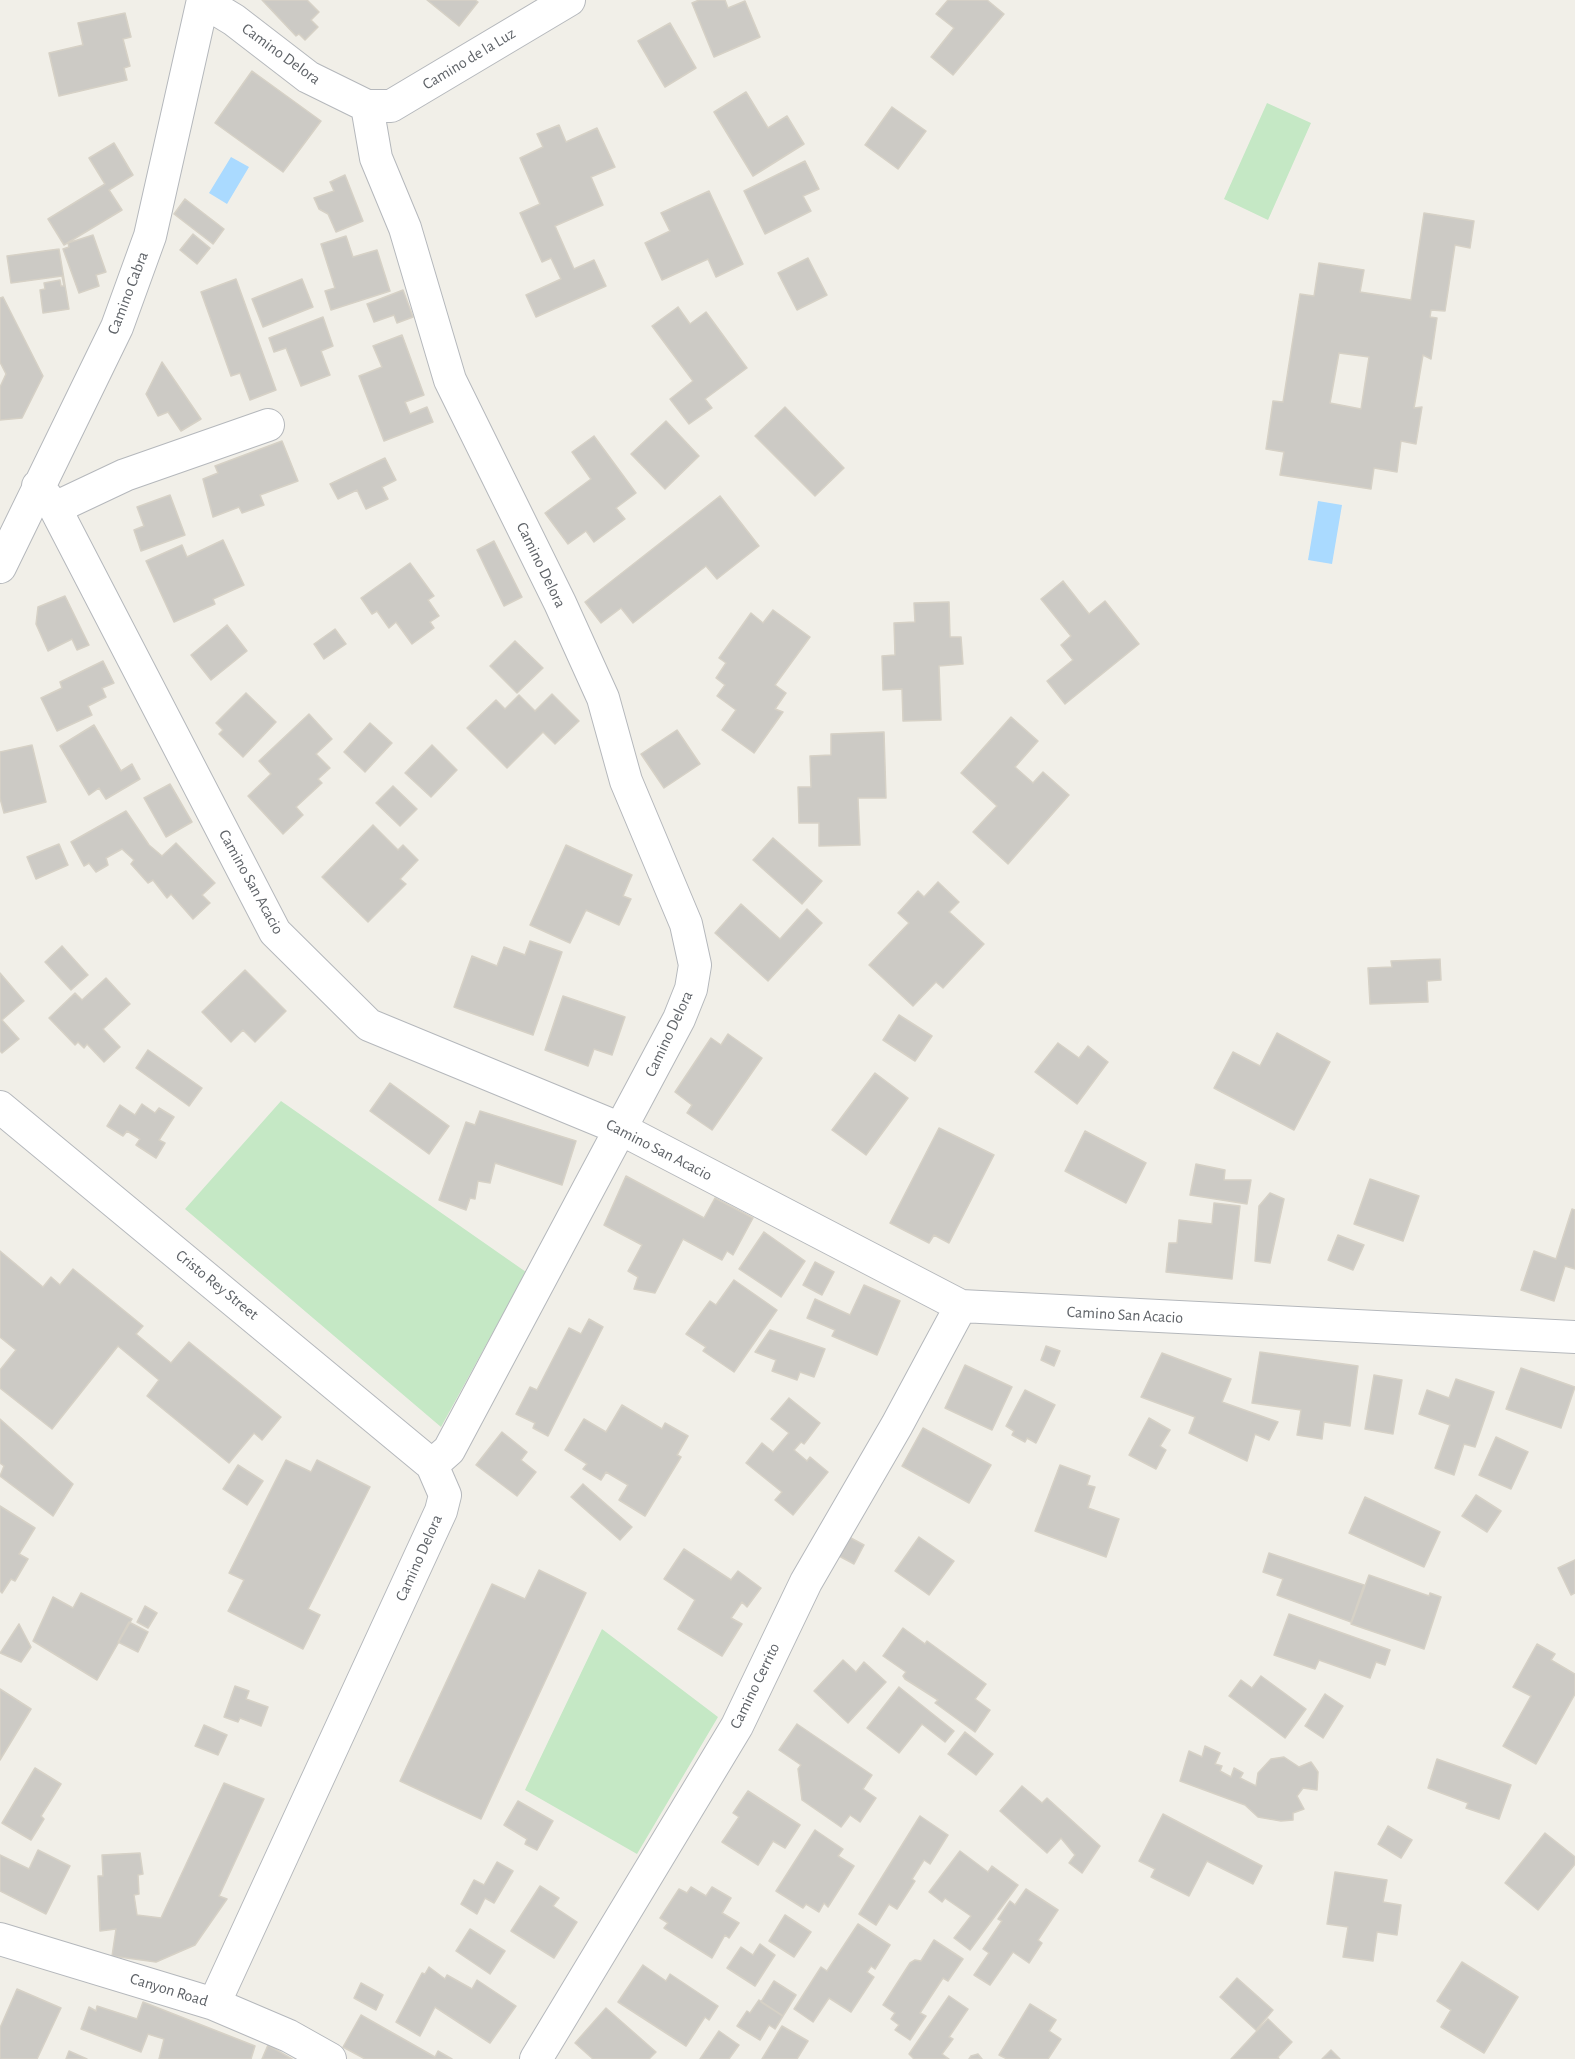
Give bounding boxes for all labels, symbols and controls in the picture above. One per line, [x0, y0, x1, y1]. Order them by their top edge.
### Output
street label: Camino Delora [238, 19, 324, 89]
street label: Camino de la Luz [419, 24, 519, 94]
street label: Camino Cabra [103, 249, 153, 337]
street label: Camino Delora [512, 519, 570, 611]
street label: Camino San Acacio [214, 826, 288, 938]
street label: Camino Delora [641, 988, 697, 1080]
street label: Camino San Acacio [603, 1115, 715, 1185]
street label: Cristo Rey Street [172, 1246, 262, 1324]
street label: Camino San Acacio [1066, 1302, 1184, 1328]
street label: Camino Delora [391, 1512, 447, 1604]
street label: Camino Cerrito [726, 1640, 784, 1732]
street label: Canyon Road [128, 1969, 210, 2011]

